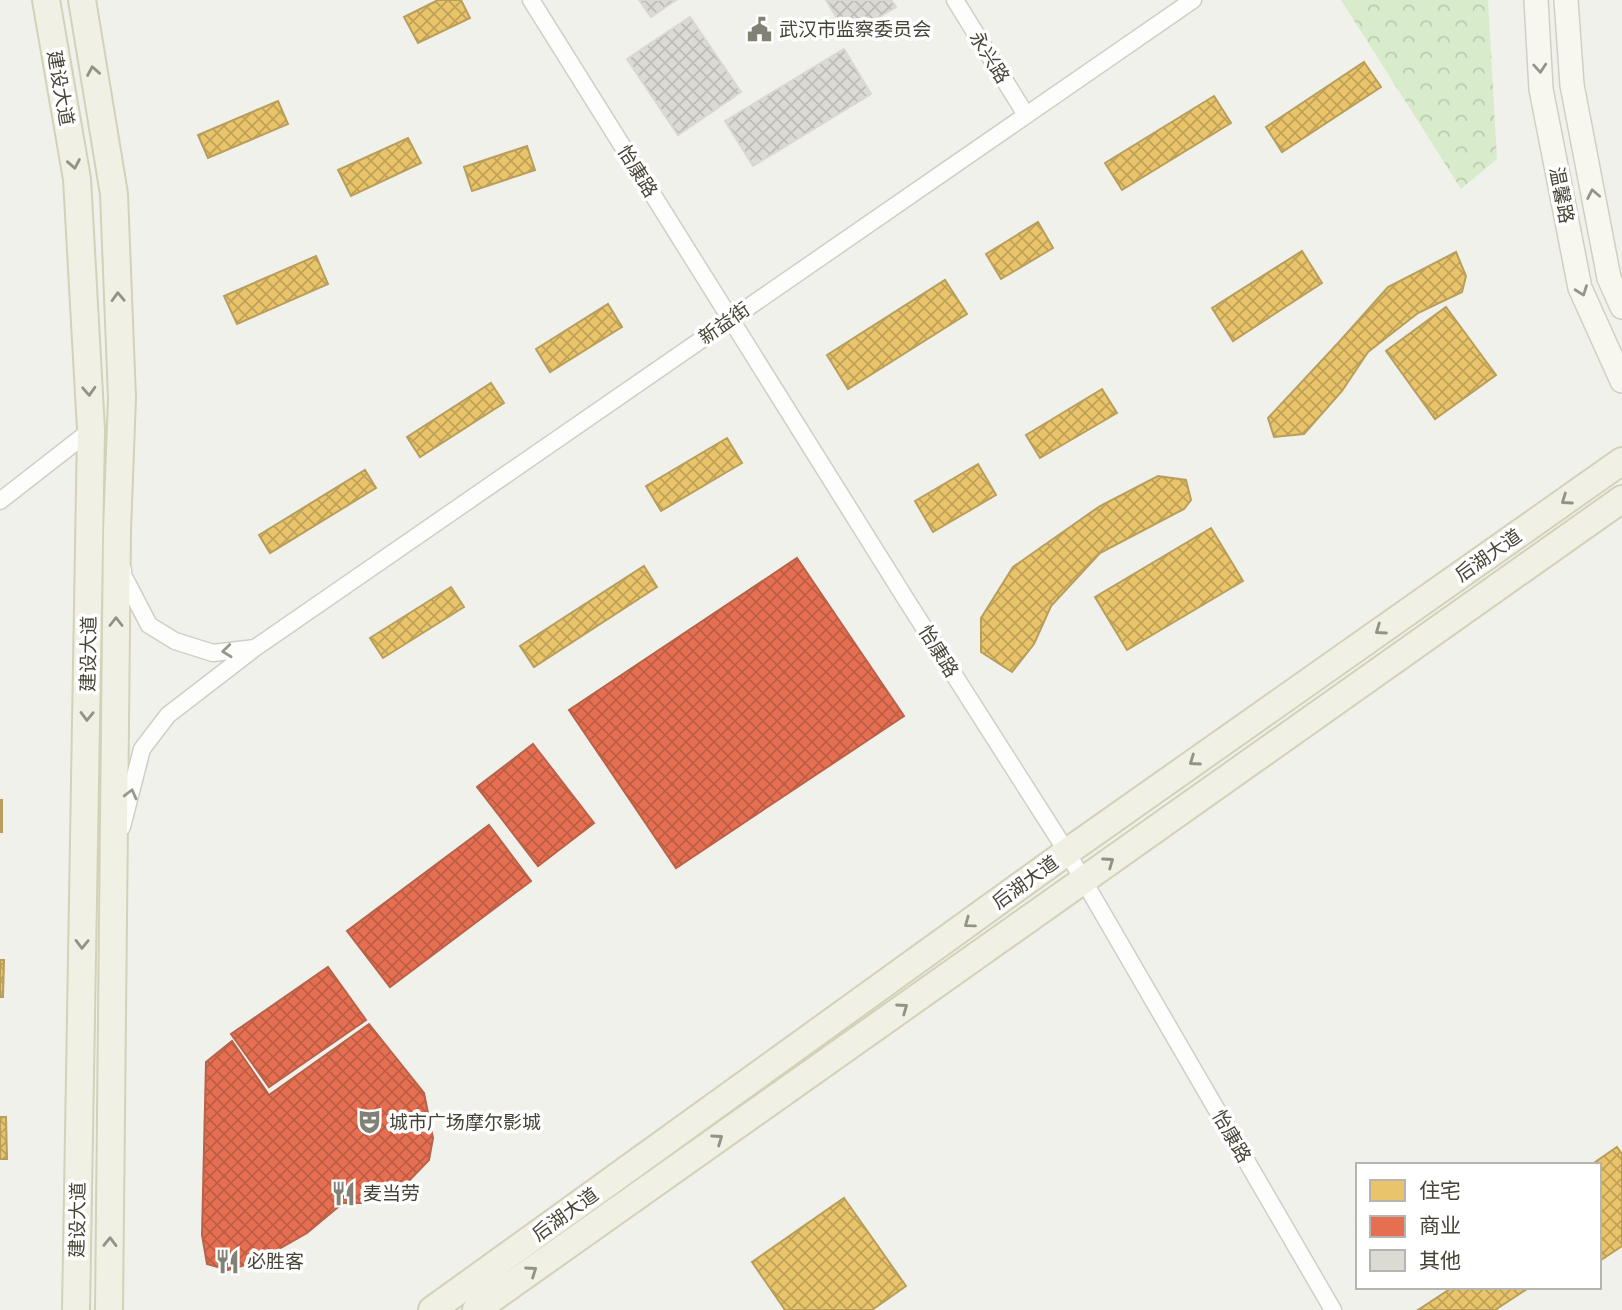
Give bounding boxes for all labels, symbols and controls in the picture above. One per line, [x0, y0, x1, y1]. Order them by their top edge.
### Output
public building icon: 武汉市监察委员会 [745, 15, 773, 43]
place label: 武汉市监察委员会 [779, 17, 931, 41]
street label: 永兴路 [965, 26, 1015, 88]
street label: 建设大道 [43, 48, 79, 128]
one-way arrow [1532, 63, 1547, 74]
one-way arrow [86, 65, 101, 77]
street label: 怡康路 [613, 140, 663, 202]
one-way arrow [66, 158, 81, 170]
street label: 温馨路 [1545, 165, 1579, 225]
one-way arrow [1586, 188, 1601, 200]
one-way arrow [1574, 285, 1588, 297]
one-way arrow [111, 291, 126, 302]
street label: 新益街 [694, 297, 754, 349]
one-way arrow [81, 386, 96, 397]
one-way arrow [1561, 492, 1574, 504]
street label: 后湖大道 [1450, 523, 1526, 587]
street label: 建设大道 [75, 616, 101, 692]
one-way arrow [108, 617, 124, 627]
street label: 怡康路 [914, 620, 964, 682]
one-way arrow [1375, 622, 1388, 635]
one-way arrow [221, 644, 233, 659]
one-way arrow [79, 711, 95, 722]
one-way arrow [1189, 753, 1202, 766]
one-way arrow [122, 788, 137, 800]
street label: 后湖大道 [987, 850, 1063, 914]
one-way arrow [1101, 858, 1114, 870]
one-way arrow [964, 914, 977, 927]
one-way arrow [74, 939, 90, 949]
one-way arrow [895, 1004, 908, 1016]
street label: 怡康路 [1207, 1105, 1257, 1167]
theatre icon: 城市广场摩尔影城 [355, 1108, 383, 1136]
place label: 城市广场摩尔影城 [389, 1110, 541, 1134]
one-way arrow [710, 1135, 723, 1147]
legend [1356, 1163, 1601, 1289]
text: 住宅 [1419, 1177, 1461, 1204]
restaurant icon: 麦当劳 [329, 1179, 357, 1207]
place label: 麦当劳 [363, 1181, 420, 1205]
street label: 建设大道 [64, 1182, 90, 1258]
street label: 后湖大道 [527, 1182, 603, 1246]
text: 商业 [1419, 1212, 1461, 1239]
one-way arrow [102, 1236, 118, 1247]
restaurant icon: 必胜客 [213, 1247, 241, 1275]
text: 其他 [1419, 1247, 1461, 1274]
place label: 必胜客 [247, 1249, 304, 1273]
one-way arrow [524, 1267, 537, 1279]

